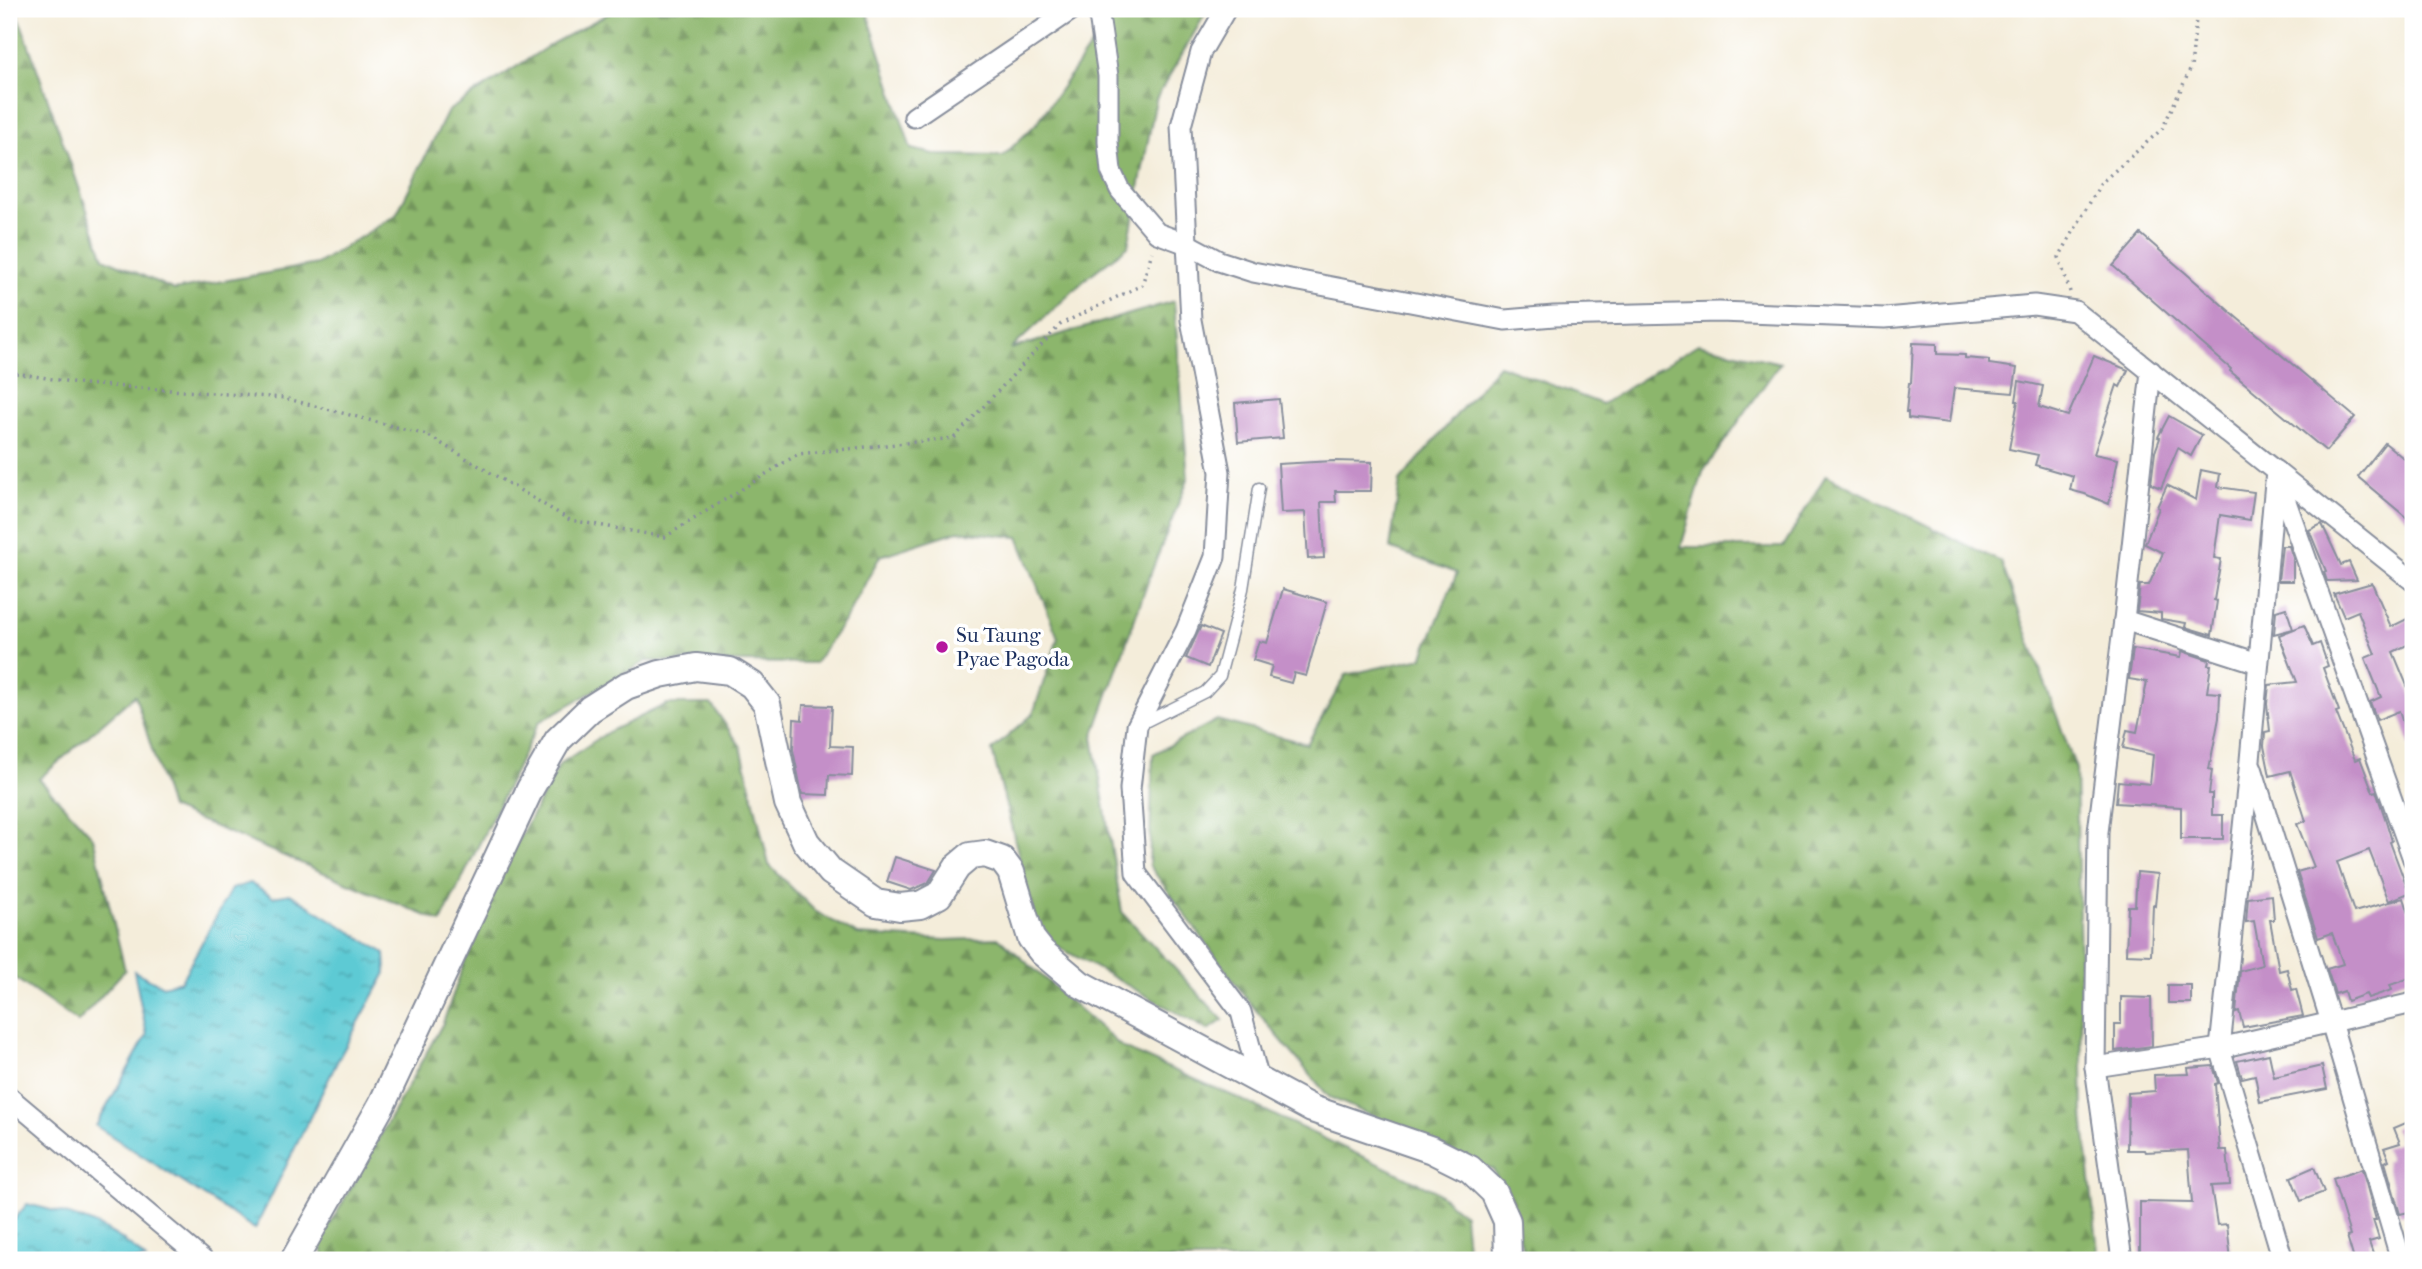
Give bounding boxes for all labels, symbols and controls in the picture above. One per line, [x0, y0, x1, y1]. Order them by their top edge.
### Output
place label: Su Taung Pyae Pagoda [956, 623, 1070, 671]
marker: Su Taung Pyae Pagoda [934, 639, 950, 655]

